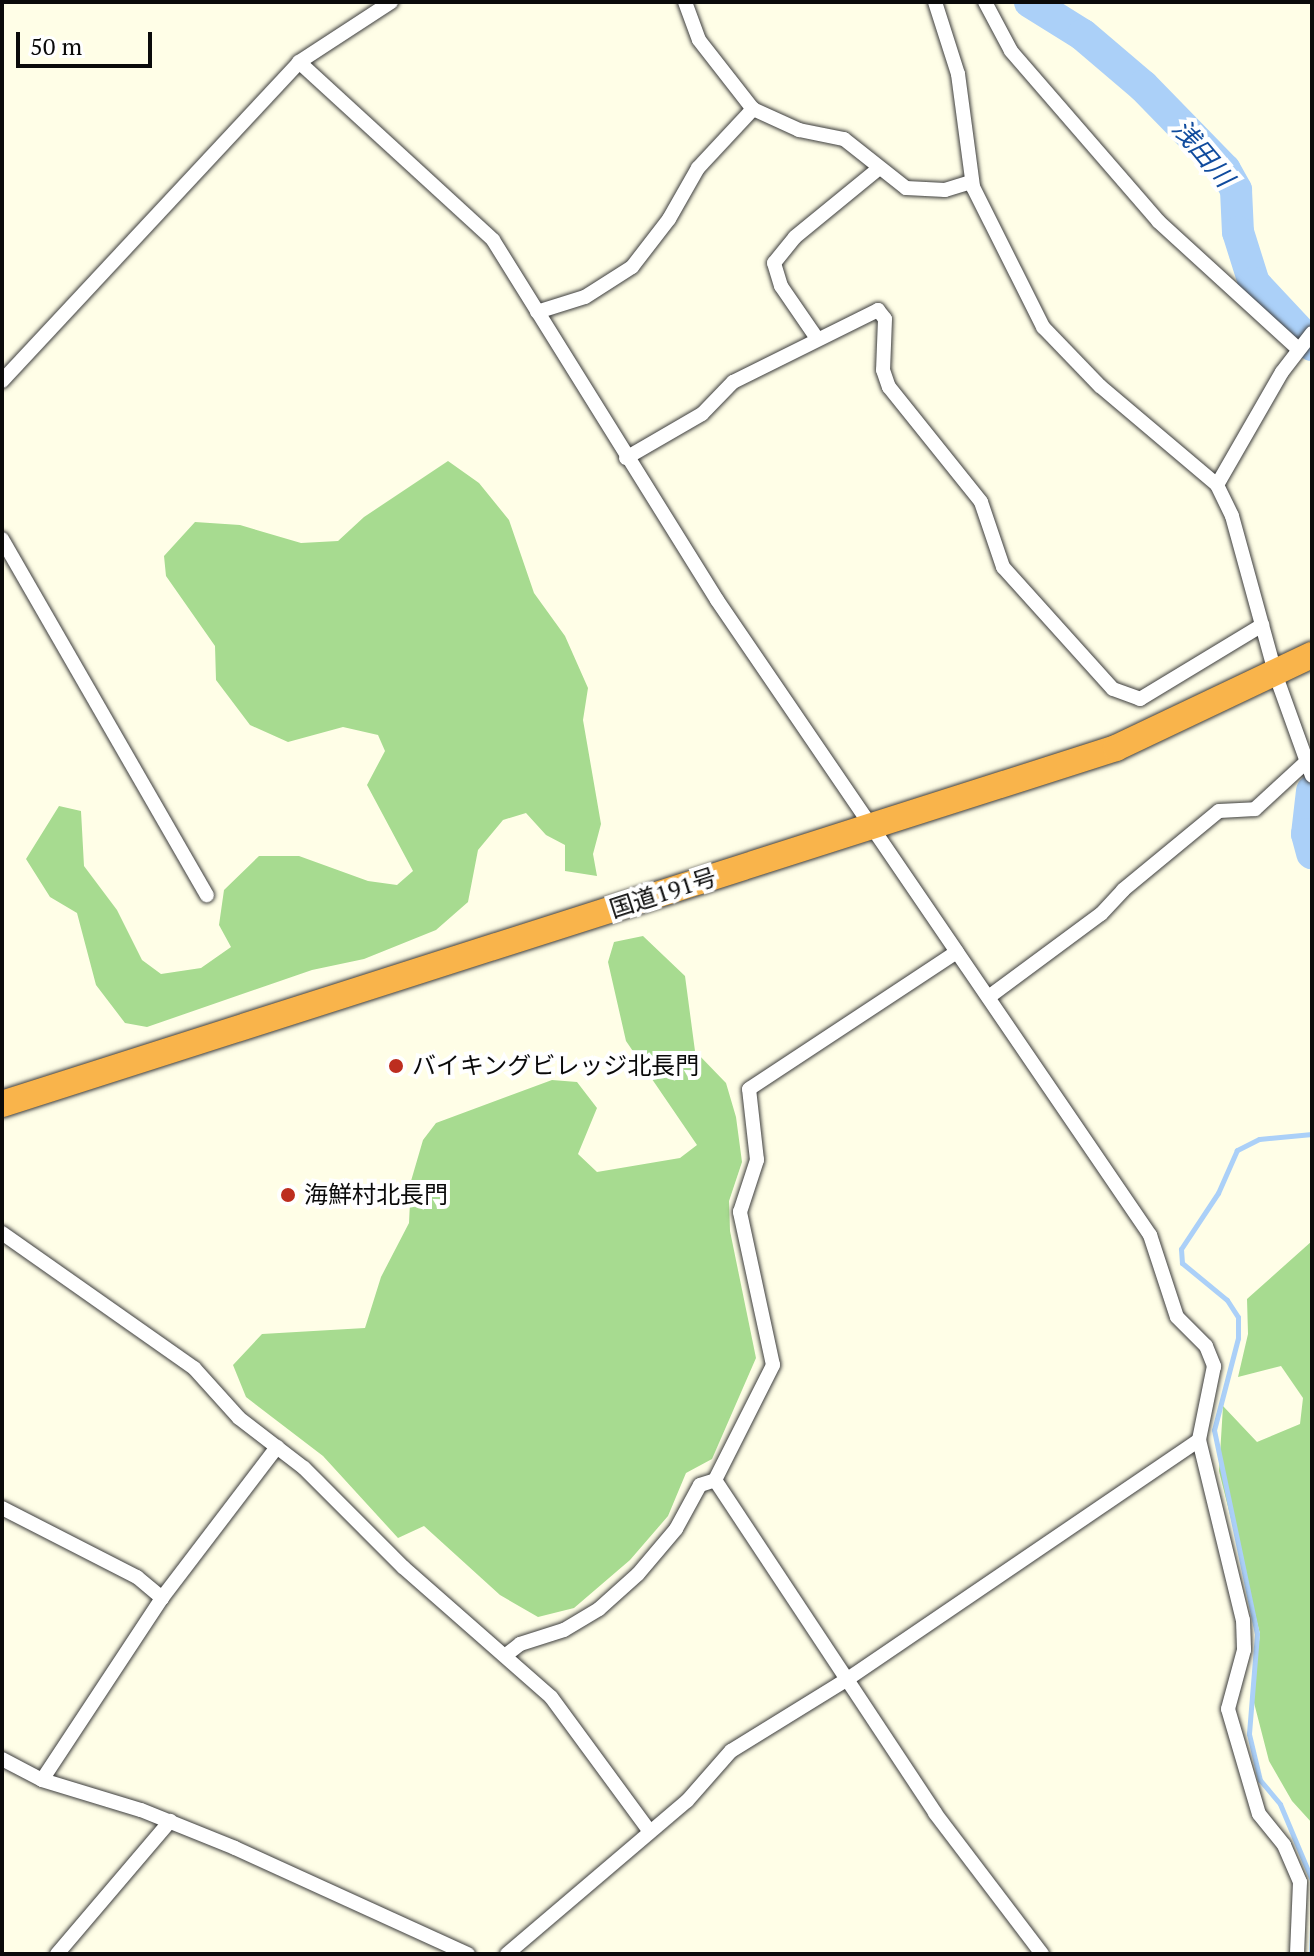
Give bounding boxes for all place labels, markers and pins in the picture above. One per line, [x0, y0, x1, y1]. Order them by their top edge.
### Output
place label: バイキングビレッジ北長門 [412, 1052, 700, 1080]
marker: バイキングビレッジ北長門 [387, 1057, 405, 1075]
place label: 海鮮村北長門 [304, 1181, 448, 1209]
marker: 海鮮村北長門 [279, 1186, 297, 1204]

